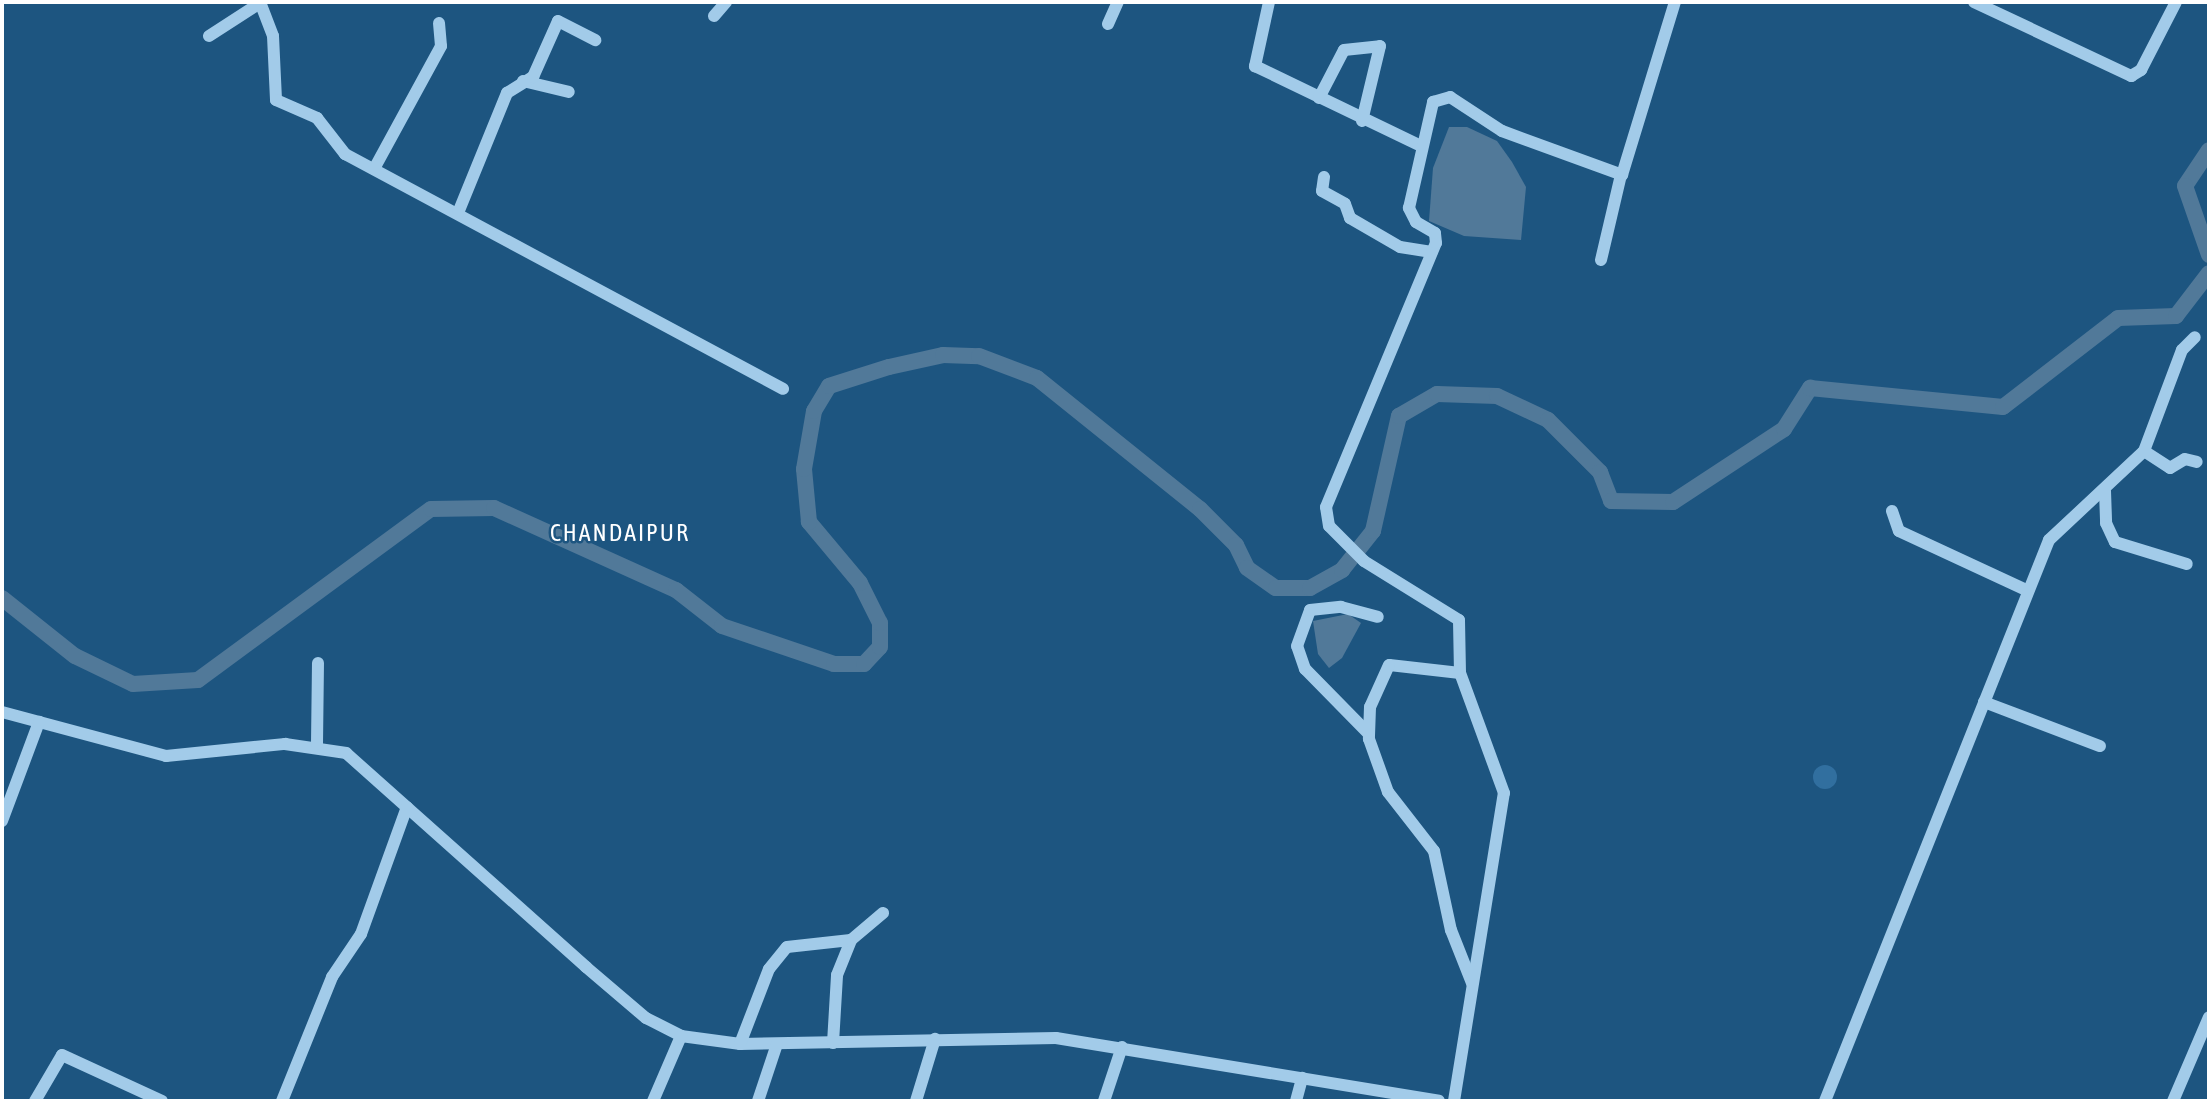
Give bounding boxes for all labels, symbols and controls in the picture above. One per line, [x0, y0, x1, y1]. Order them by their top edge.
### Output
district label: CHANDAIPUR [551, 519, 689, 547]

